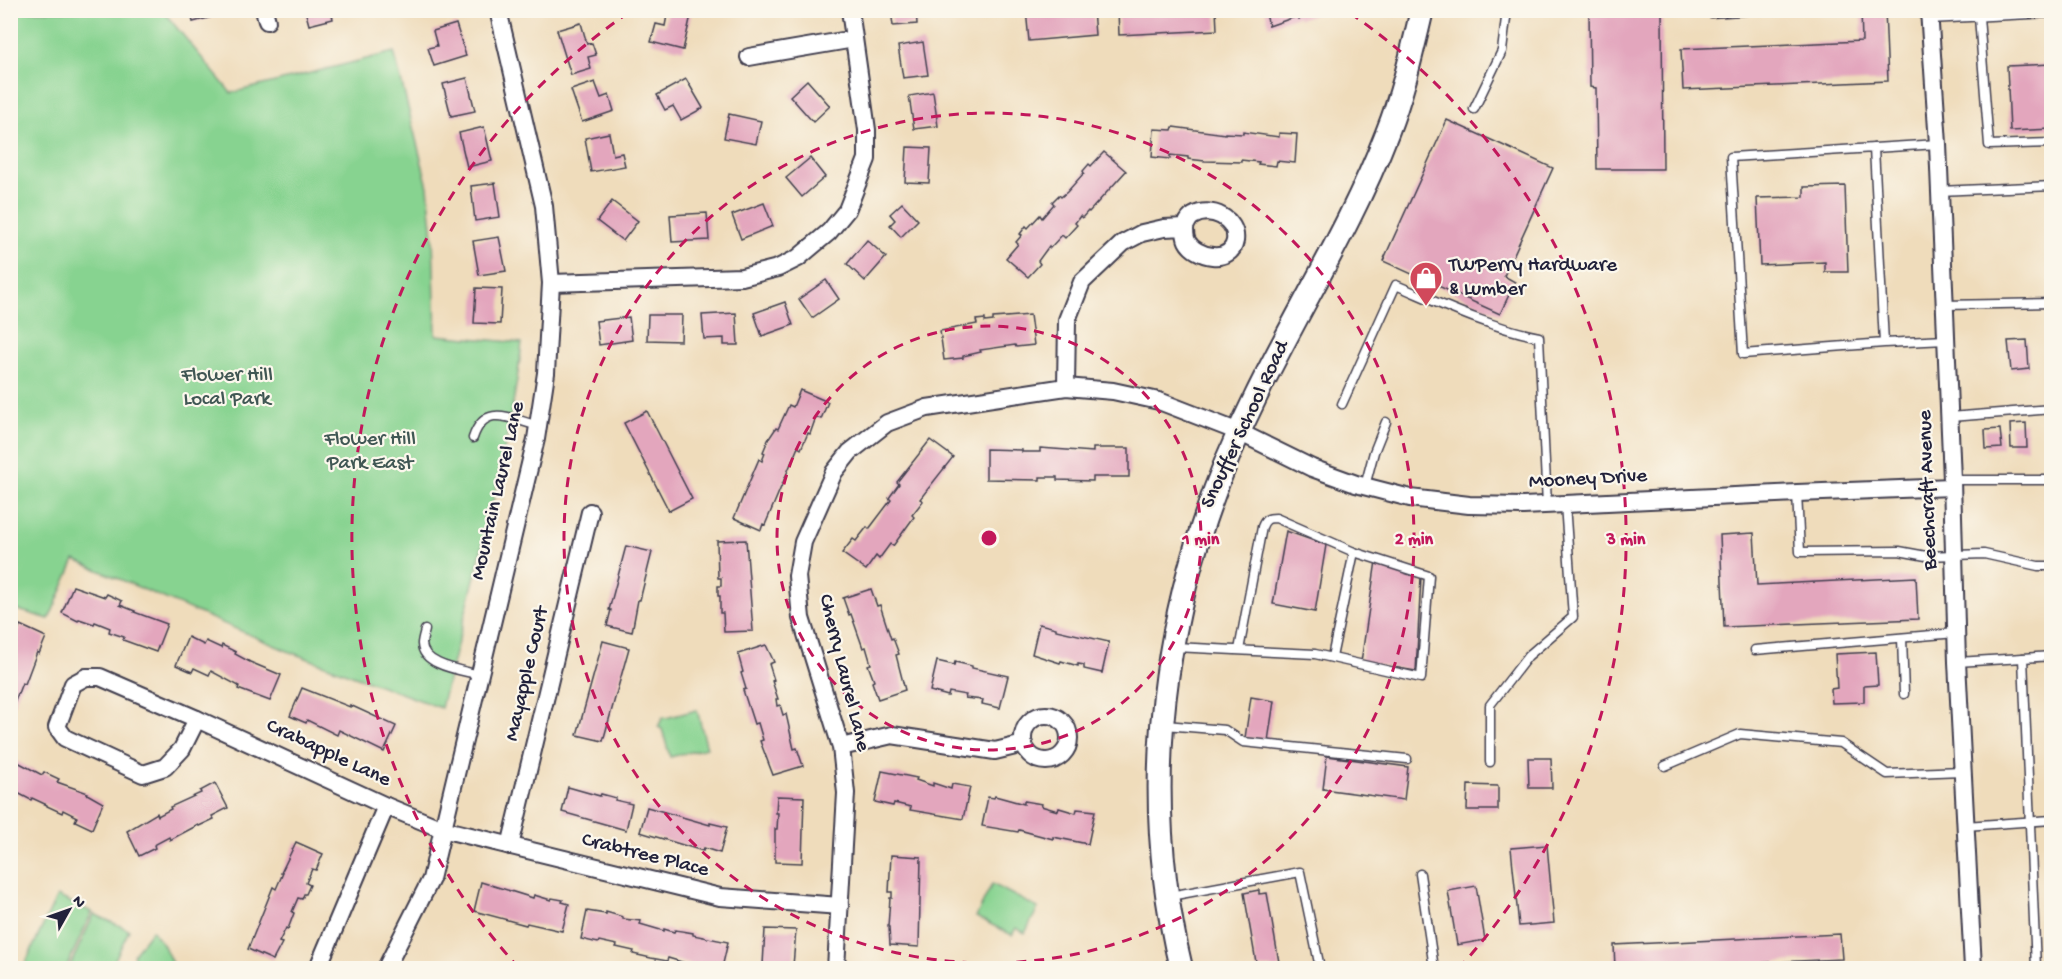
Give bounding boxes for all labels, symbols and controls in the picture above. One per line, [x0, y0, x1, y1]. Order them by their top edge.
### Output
place label: TWPerry Hardware & Lumber [1448, 254, 1618, 303]
shop icon: TWPerry Hardware & Lumber [1408, 260, 1444, 307]
street label: Snouffer School Road [1196, 336, 1297, 513]
park label: Flower Hill Local Park [180, 364, 273, 413]
street label: Mountain Laurel Lane [466, 398, 532, 583]
street label: Beechcraft Avenue [1914, 408, 1944, 571]
park label: Flower Hill Park East [323, 428, 416, 477]
street label: Mooney Drive [1528, 464, 1649, 496]
centre of rings [979, 528, 999, 548]
text: 1 min [1182, 530, 1220, 551]
text: 2 min [1395, 530, 1434, 551]
text: 3 min [1606, 530, 1646, 551]
street label: Cherry Laurel Lane [811, 592, 875, 755]
street label: Mayapple Court [500, 602, 556, 744]
street label: Crabapple Lane [262, 714, 395, 794]
street label: Crabtree Place [579, 828, 712, 884]
north arrow [39, 880, 99, 940]
text: N [67, 892, 89, 913]

